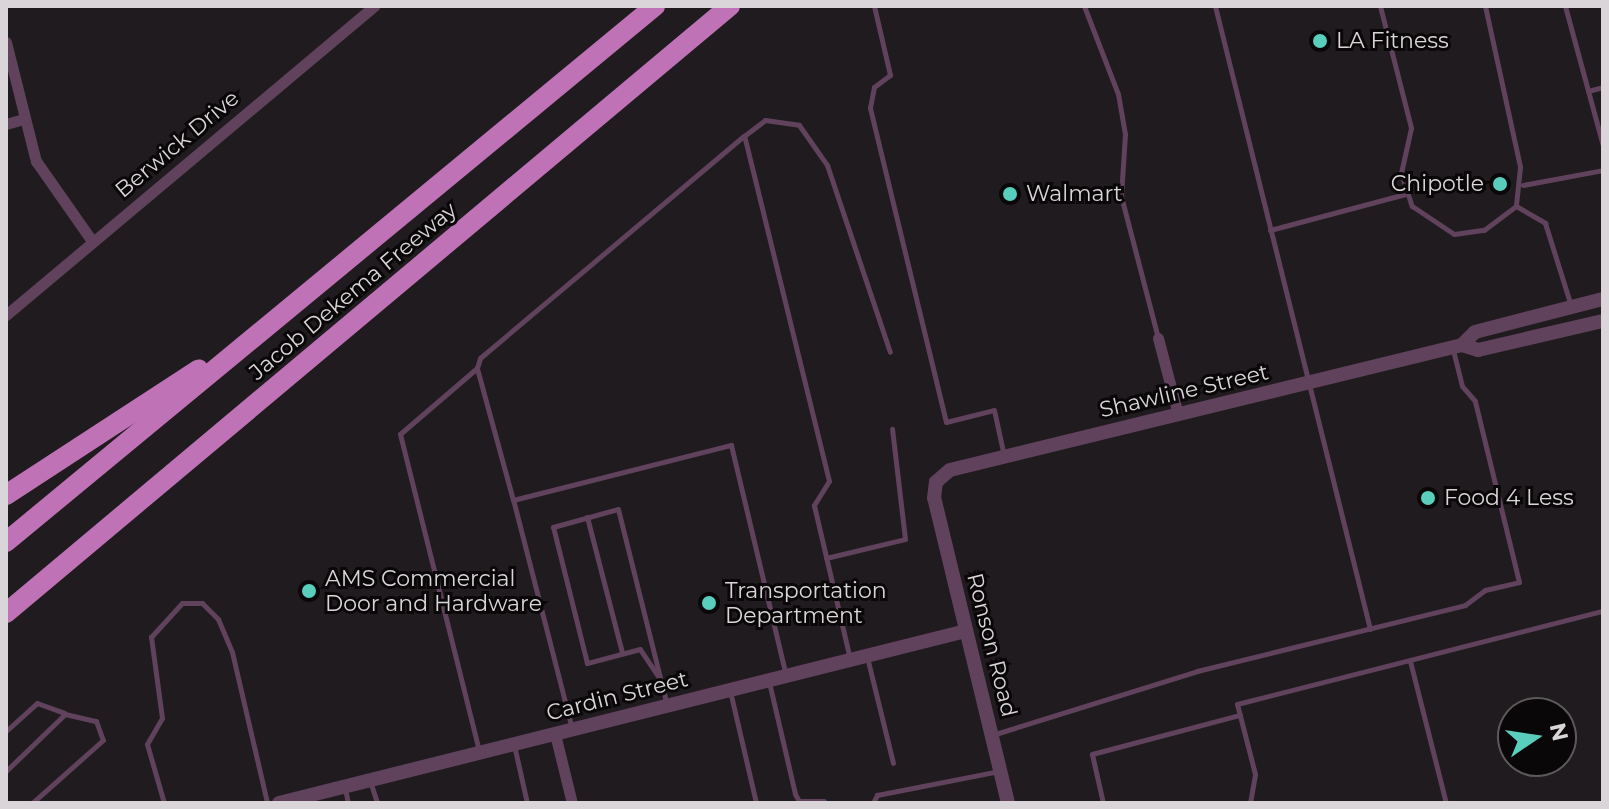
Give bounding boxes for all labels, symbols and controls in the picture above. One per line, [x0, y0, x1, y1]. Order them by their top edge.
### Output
place label: LA Fitness [1336, 28, 1449, 54]
marker: LA Fitness [1311, 32, 1329, 50]
street label: Berwick Drive [110, 85, 244, 203]
place label: Chipotle [1391, 171, 1484, 197]
marker: Chipotle [1491, 175, 1509, 193]
place label: Walmart [1026, 181, 1123, 207]
marker: Walmart [1001, 185, 1019, 203]
street label: Jacob Dekema Freeway [244, 197, 462, 385]
street label: Shawline Street [1097, 359, 1271, 423]
place label: Food 4 Less [1444, 485, 1574, 511]
marker: Food 4 Less [1419, 489, 1437, 507]
place label: AMS Commercial Door and Hardware [325, 565, 542, 616]
street label: Ronson Road [961, 570, 1023, 720]
place label: Transportation Department [725, 577, 887, 628]
marker: AMS Commercial Door and Hardware [300, 582, 318, 600]
marker: Transportation Department [700, 594, 718, 612]
street label: Cardin Street [543, 666, 691, 726]
north arrow [1497, 697, 1577, 777]
text: N [1544, 720, 1574, 744]

